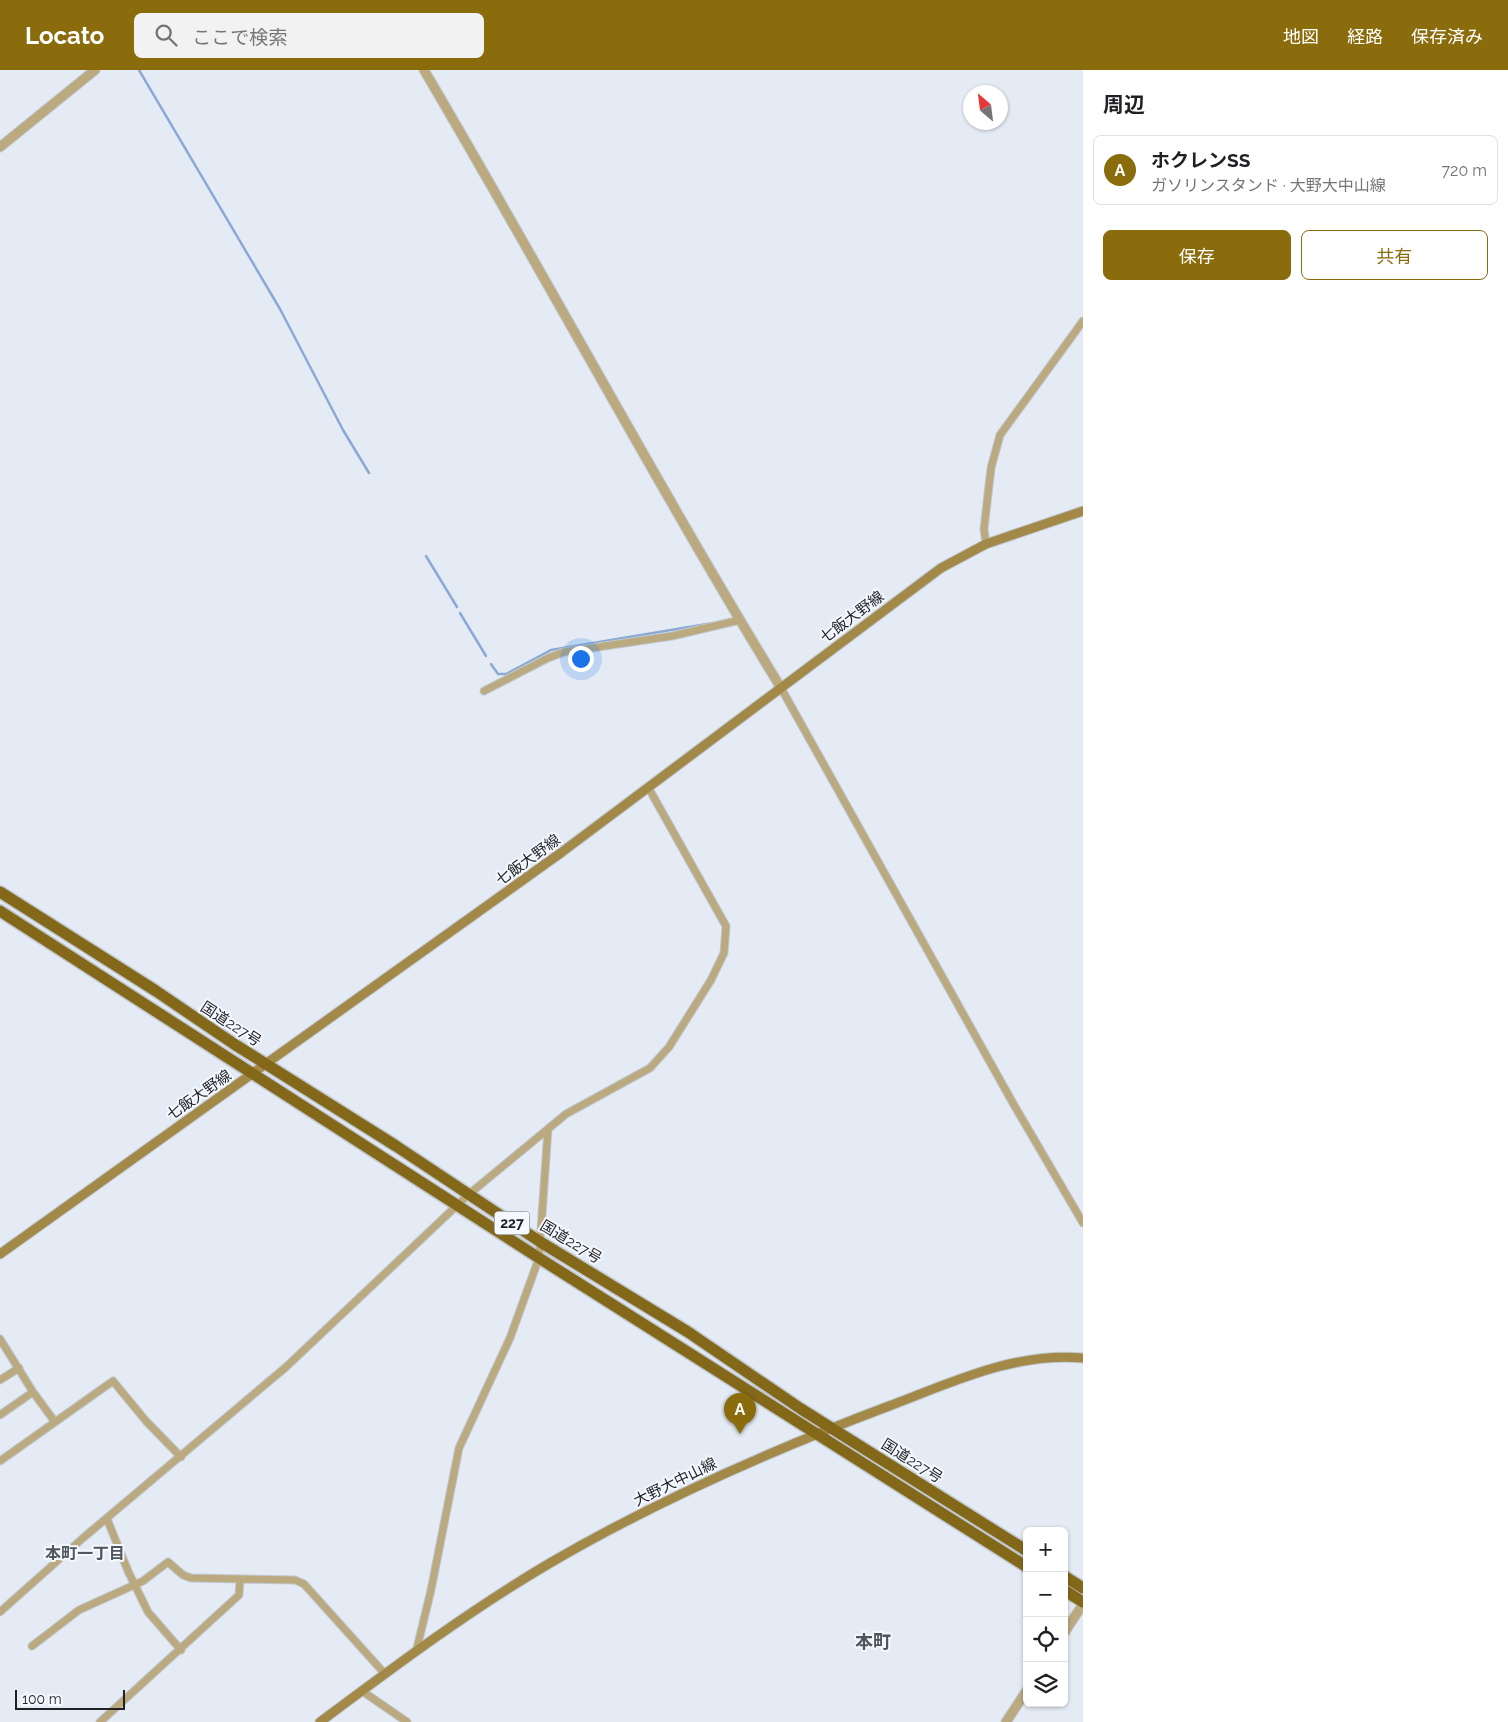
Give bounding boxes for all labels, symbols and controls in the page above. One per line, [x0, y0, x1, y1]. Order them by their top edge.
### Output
search box [134, 13, 484, 58]
text: Locato [25, 21, 104, 50]
icon: search [152, 21, 180, 49]
text: ここで検索 [192, 26, 287, 48]
text: 地図 [1283, 26, 1319, 47]
text: 経路 [1347, 26, 1383, 47]
text: 保存済み [1411, 26, 1483, 47]
north arrow [963, 85, 1008, 130]
text: 周辺 [1103, 92, 1145, 117]
text: ホクレンSS [1151, 149, 1250, 171]
text: A [1115, 161, 1125, 180]
text: 720 m [1442, 161, 1487, 180]
text: ガソリンスタンド · 大野大中山線 [1151, 176, 1386, 195]
button: 保存 [1103, 230, 1291, 280]
button: 共有 [1301, 230, 1488, 280]
street label: 七飯大野線 [817, 587, 887, 647]
your location [568, 646, 594, 672]
street label: 七飯大野線 [492, 831, 564, 889]
street label: 国道227号 [197, 998, 265, 1050]
street label: 七飯大野線 [163, 1066, 235, 1124]
road number: 227 [494, 1212, 530, 1234]
street label: 国道227号 [537, 1217, 605, 1267]
pin: A [724, 1393, 756, 1434]
street label: 国道227号 [878, 1435, 946, 1487]
street label: 大野大中山線 [631, 1454, 719, 1510]
map controls [1023, 1527, 1068, 1707]
button: + [1023, 1527, 1068, 1572]
district label: 本町一丁目 [45, 1544, 125, 1563]
button: − [1023, 1572, 1068, 1617]
button: locate [1023, 1617, 1068, 1662]
district label: 本町 [855, 1631, 891, 1652]
button: layers [1023, 1662, 1068, 1707]
scale bar [15, 1687, 125, 1710]
text: 100 m [22, 1691, 62, 1707]

